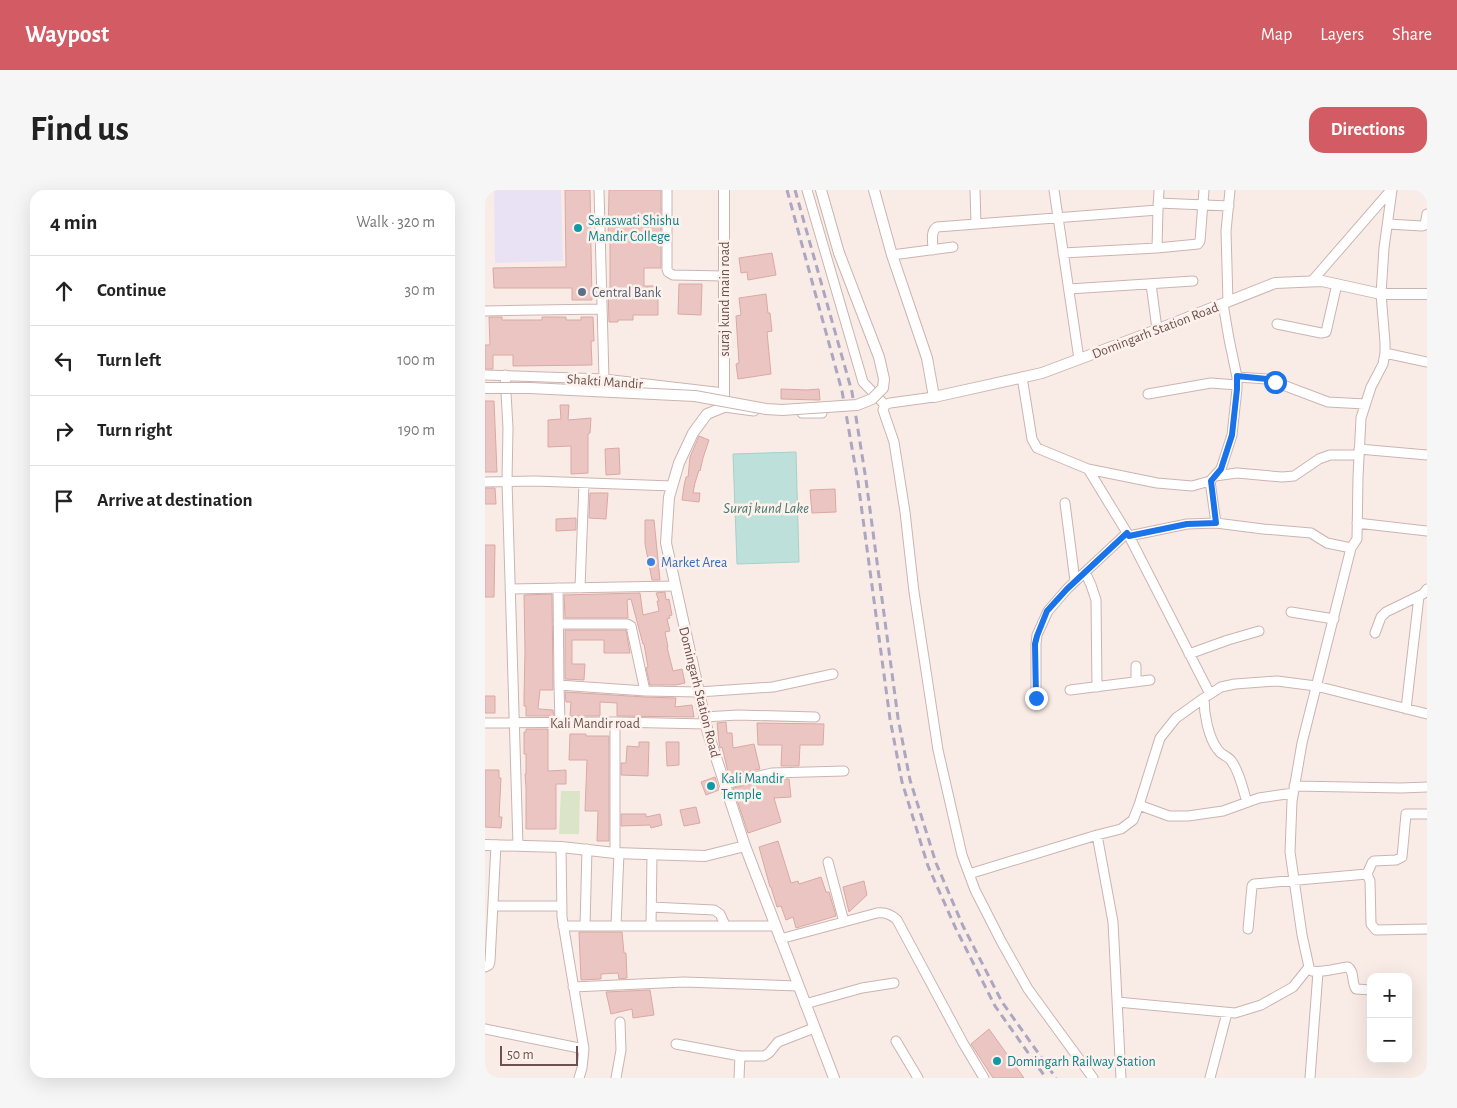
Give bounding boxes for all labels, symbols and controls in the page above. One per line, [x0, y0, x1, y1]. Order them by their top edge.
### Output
text: Waypost [25, 23, 109, 47]
text: Map [1261, 26, 1292, 44]
text: Layers [1320, 26, 1364, 44]
text: Share [1392, 26, 1432, 44]
button: Directions [1309, 107, 1427, 153]
text: Find us [30, 112, 129, 147]
text: 4 min [50, 212, 97, 233]
text: Walk · 320 m [356, 214, 435, 230]
place label: Saraswati Shishu Mandir College [588, 214, 679, 244]
marker: Saraswati Shishu Mandir College [572, 222, 584, 234]
street label: suraj kund main road [718, 242, 732, 356]
icon: ahead [50, 277, 78, 305]
text: Continue [97, 281, 166, 300]
text: 30 m [405, 282, 435, 298]
marker: Central Bank [576, 286, 588, 298]
place label: Central Bank [592, 286, 662, 300]
street label: Domingarh Station Road [1090, 300, 1221, 362]
icon: left [50, 347, 78, 375]
text: Turn left [97, 351, 161, 370]
text: 100 m [397, 352, 435, 368]
route start [1264, 371, 1287, 394]
street label: Shakti Mandir [566, 372, 644, 392]
icon: right [50, 417, 78, 445]
text: Turn right [97, 421, 172, 440]
text: 190 m [398, 422, 435, 438]
icon: arrive [50, 487, 78, 515]
text: Arrive at destination [97, 491, 253, 510]
water label: Suraj kund Lake [723, 501, 809, 516]
marker: Market Area [645, 556, 657, 568]
place label: Market Area [661, 556, 728, 570]
street label: Domingarh Station Road [676, 625, 722, 759]
route end [1025, 687, 1048, 710]
street label: Kali Mandir road [550, 717, 640, 731]
place label: Kali Mandir Temple [721, 772, 784, 802]
marker: Kali Mandir Temple [705, 780, 717, 792]
map controls [1367, 973, 1412, 1063]
button: + [1367, 973, 1412, 1018]
button: − [1367, 1018, 1412, 1063]
scale bar [500, 1043, 577, 1066]
text: 50 m [507, 1048, 534, 1062]
marker: Domingarh Railway Station [991, 1055, 1003, 1067]
place label: Domingarh Railway Station [1007, 1055, 1156, 1069]

